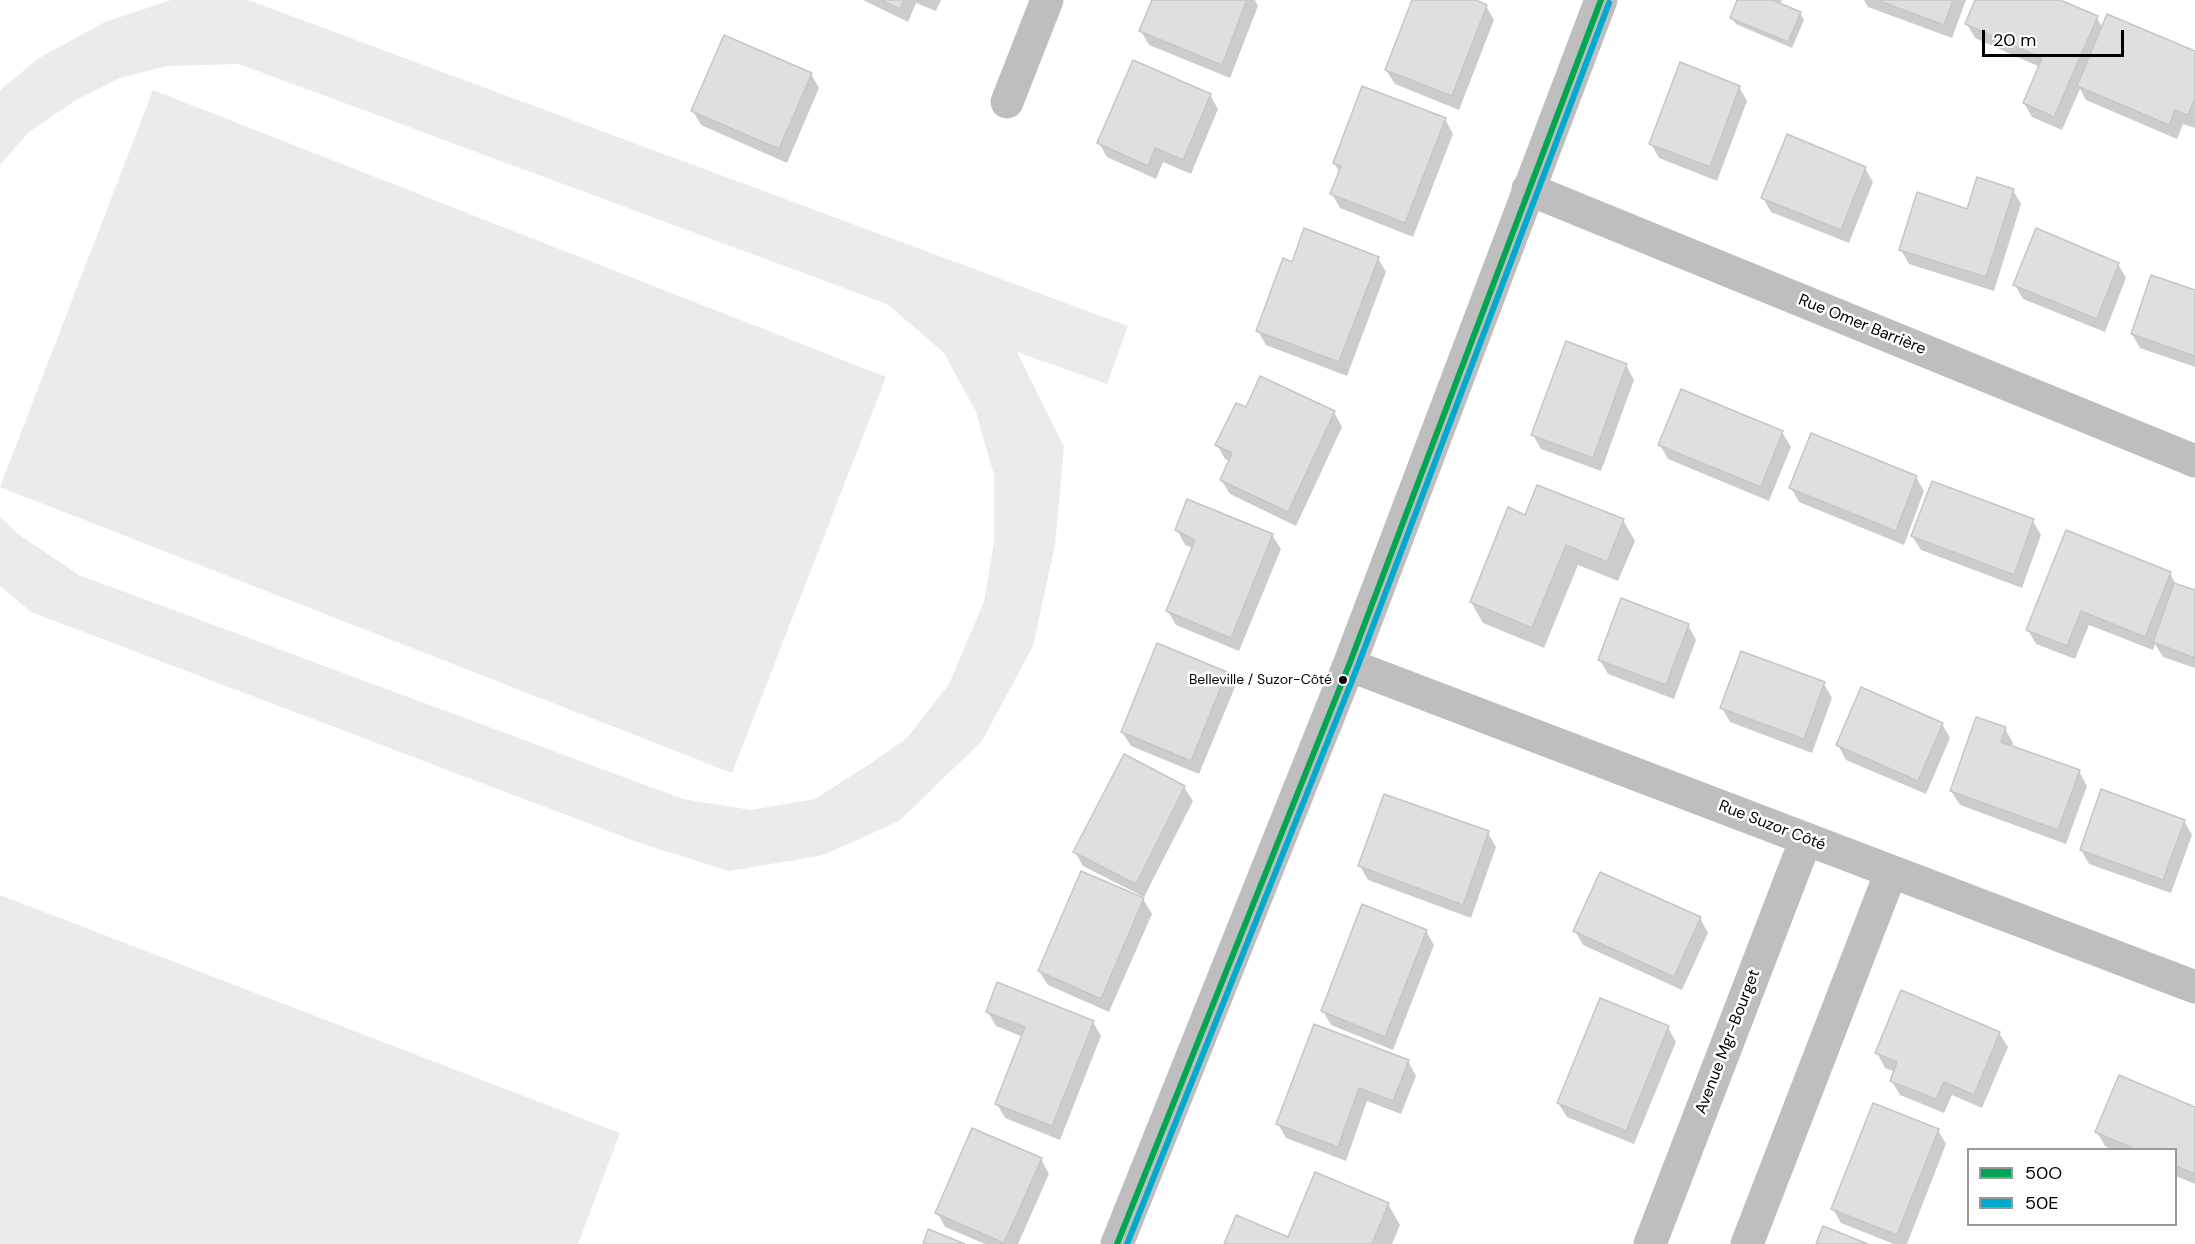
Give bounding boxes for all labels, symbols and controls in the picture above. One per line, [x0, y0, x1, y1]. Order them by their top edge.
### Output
scale bar [1985, 18, 2128, 56]
text: 20 m [1993, 28, 2036, 52]
street label: Rue Omer Barrière [1795, 291, 1929, 359]
place label: Belleville / Suzor-Côté [1189, 672, 1332, 688]
marker: Belleville / Suzor-Côté [1337, 674, 1349, 686]
street label: Rue Suzor Côté [1716, 797, 1828, 855]
street label: Avenue Mgr-Bourget [1692, 967, 1764, 1117]
legend [1967, 1148, 2177, 1226]
text: 50O [2025, 1161, 2062, 1185]
text: 50E [2025, 1191, 2058, 1215]

